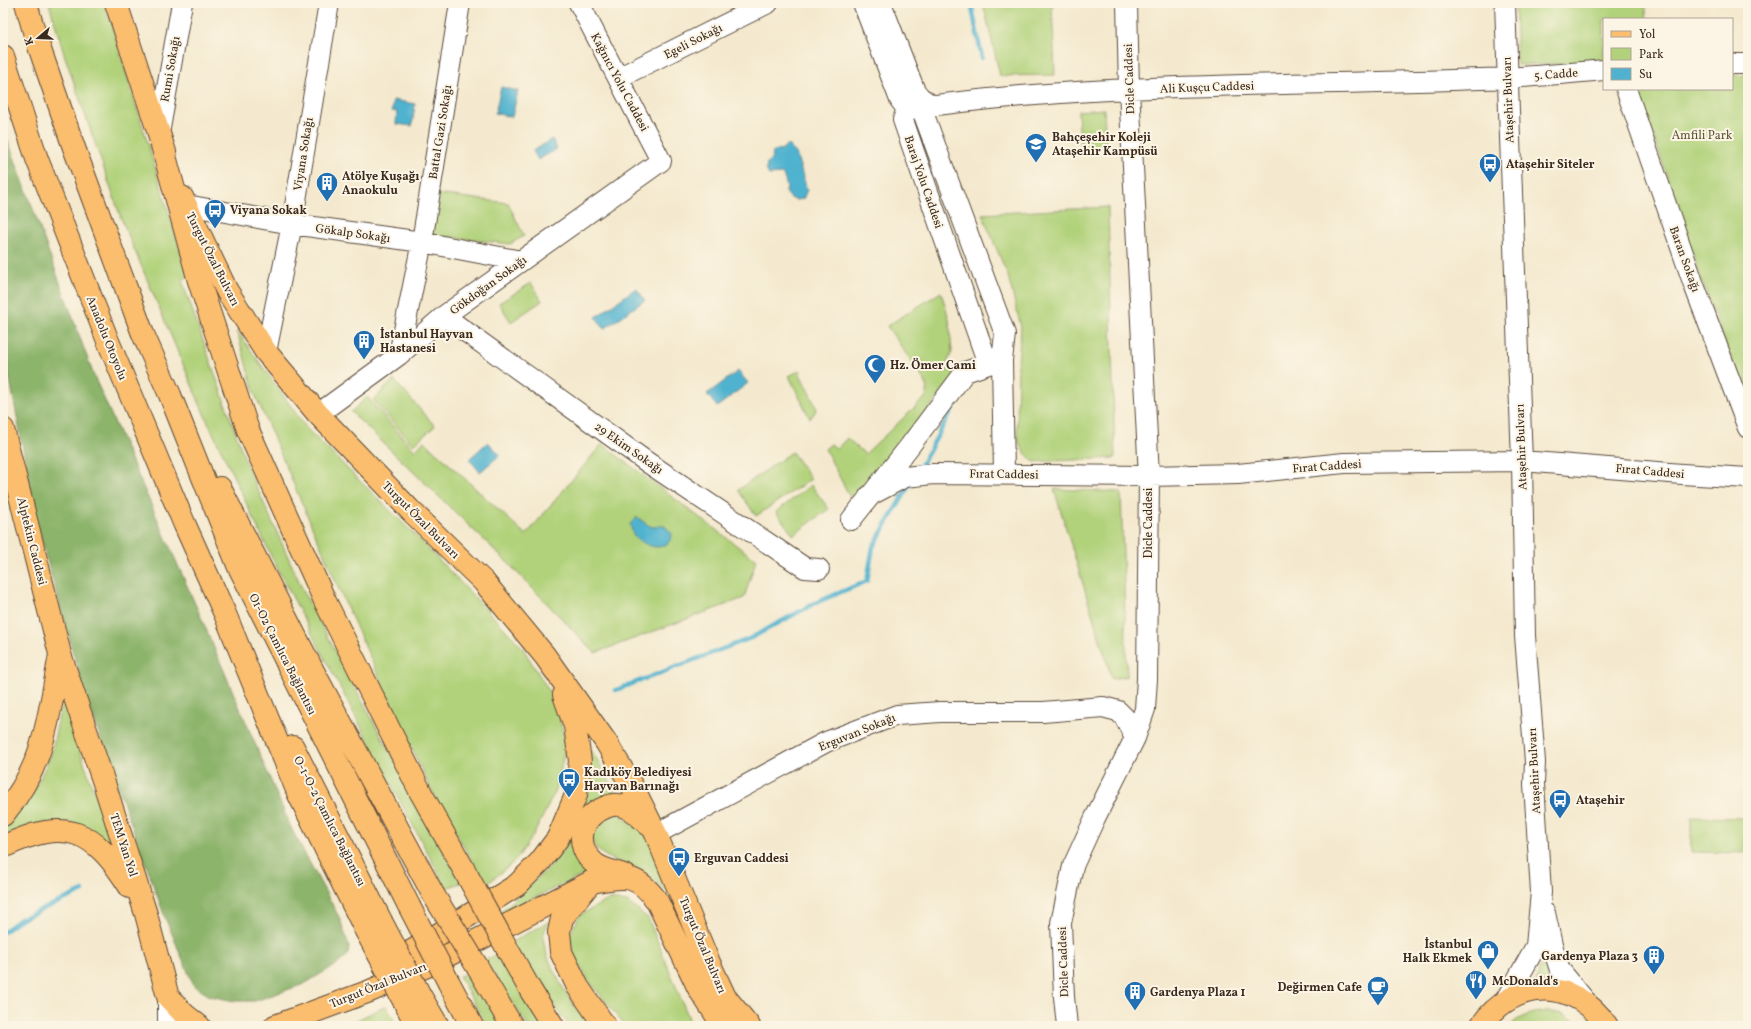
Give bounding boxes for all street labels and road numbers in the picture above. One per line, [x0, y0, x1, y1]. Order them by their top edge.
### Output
street label: Egeli Sokağı [661, 20, 726, 63]
street label: Kağnıcı Yolu Caddesi [586, 30, 652, 135]
street label: Rumi Sokağı [157, 35, 185, 103]
street label: Dicle Caddesi [1121, 43, 1139, 115]
street label: Ataşehir Bulvarı [1499, 56, 1518, 143]
street label: 5. Cadde [1534, 65, 1579, 85]
street label: Ali Kuşçu Caddesi [1160, 78, 1255, 98]
street label: Battal Gazi Sokağı [426, 83, 456, 181]
street label: Viyana Sokağı [290, 116, 318, 192]
street label: Baraj Yolu Caddesi [900, 134, 947, 231]
street label: Turgut Özal Bulvarı [182, 209, 244, 309]
street label: Gökalp Sokağı [314, 221, 392, 247]
street label: Baran Sokağı [1665, 224, 1704, 295]
street label: Gökdoğan Sokağı [447, 252, 531, 319]
street label: Anadolu Otoyolu [82, 294, 130, 383]
street label: Ataşehir Bulvarı [1512, 403, 1531, 490]
street label: 29 Ekim Sokağı [591, 419, 666, 479]
street label: Fırat Caddesi [1292, 457, 1363, 477]
street label: Fırat Caddesi [1615, 461, 1685, 483]
street label: Fırat Caddesi [969, 466, 1039, 484]
street label: Turgut Özal Bulvarı [378, 478, 463, 563]
street label: Dicle Caddesi [1141, 487, 1157, 558]
street label: Alptekin Caddesi [12, 496, 50, 587]
street label: O1-O2 Çamlıca Bağlantısı [245, 591, 320, 718]
street label: Erguvan Sokağı [816, 710, 899, 756]
street label: Ataşehir Bulvarı [1525, 727, 1545, 814]
street label: O-1-O-2 Çamlıca Bağlantısı [289, 754, 369, 890]
street label: TEM Yan Yol [105, 812, 141, 879]
street label: Turgut Özal Bulvarı [675, 894, 731, 996]
street label: Dicle Caddesi [1055, 926, 1073, 998]
street label: Turgut Özal Bulvarı [327, 958, 430, 1013]

